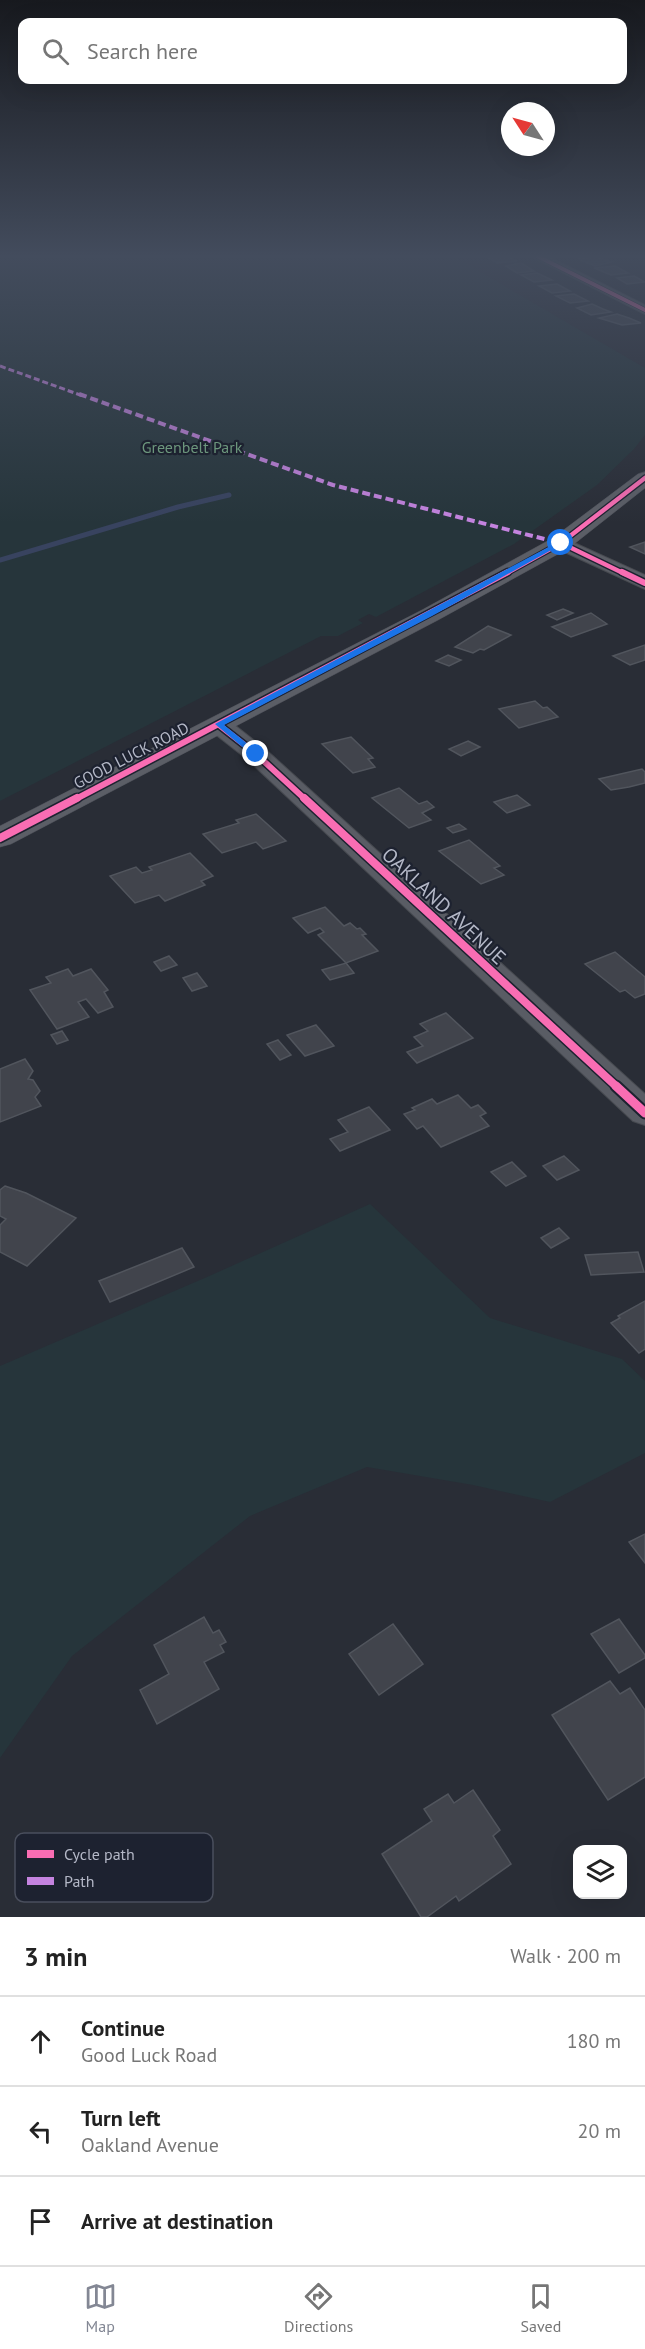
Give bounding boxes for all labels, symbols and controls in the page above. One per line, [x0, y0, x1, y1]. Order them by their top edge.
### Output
search box [18, 18, 627, 84]
icon: search [39, 35, 72, 68]
text: Search here [87, 37, 198, 65]
north arrow [501, 102, 555, 156]
park label: Greenbelt Park [142, 437, 243, 457]
route start [547, 529, 573, 555]
street label: GOOD LUCK ROAD [70, 717, 192, 793]
route end [242, 740, 268, 766]
street label: OAKLAND AVENUE [376, 842, 512, 970]
legend [15, 1833, 213, 1902]
text: Cycle path [64, 1844, 135, 1864]
map controls [573, 1845, 627, 1899]
button: layers [573, 1845, 627, 1899]
text: Path [64, 1871, 95, 1891]
text: 3 min [24, 1940, 87, 1973]
text: Walk · 200 m [510, 1943, 621, 1969]
text: Continue [81, 2014, 165, 2042]
icon: ahead [24, 2025, 57, 2058]
text: 180 m [567, 2028, 621, 2054]
text: Good Luck Road [81, 2042, 217, 2068]
text: Turn left [81, 2104, 161, 2132]
icon: left [24, 2115, 57, 2148]
text: 20 m [578, 2118, 621, 2144]
text: Oakland Avenue [81, 2132, 219, 2158]
icon: arrive [24, 2205, 57, 2238]
text: Arrive at destination [81, 2207, 273, 2235]
tab: Map [84, 2280, 117, 2336]
tab: Directions [284, 2280, 353, 2336]
tab: Saved [521, 2280, 561, 2336]

